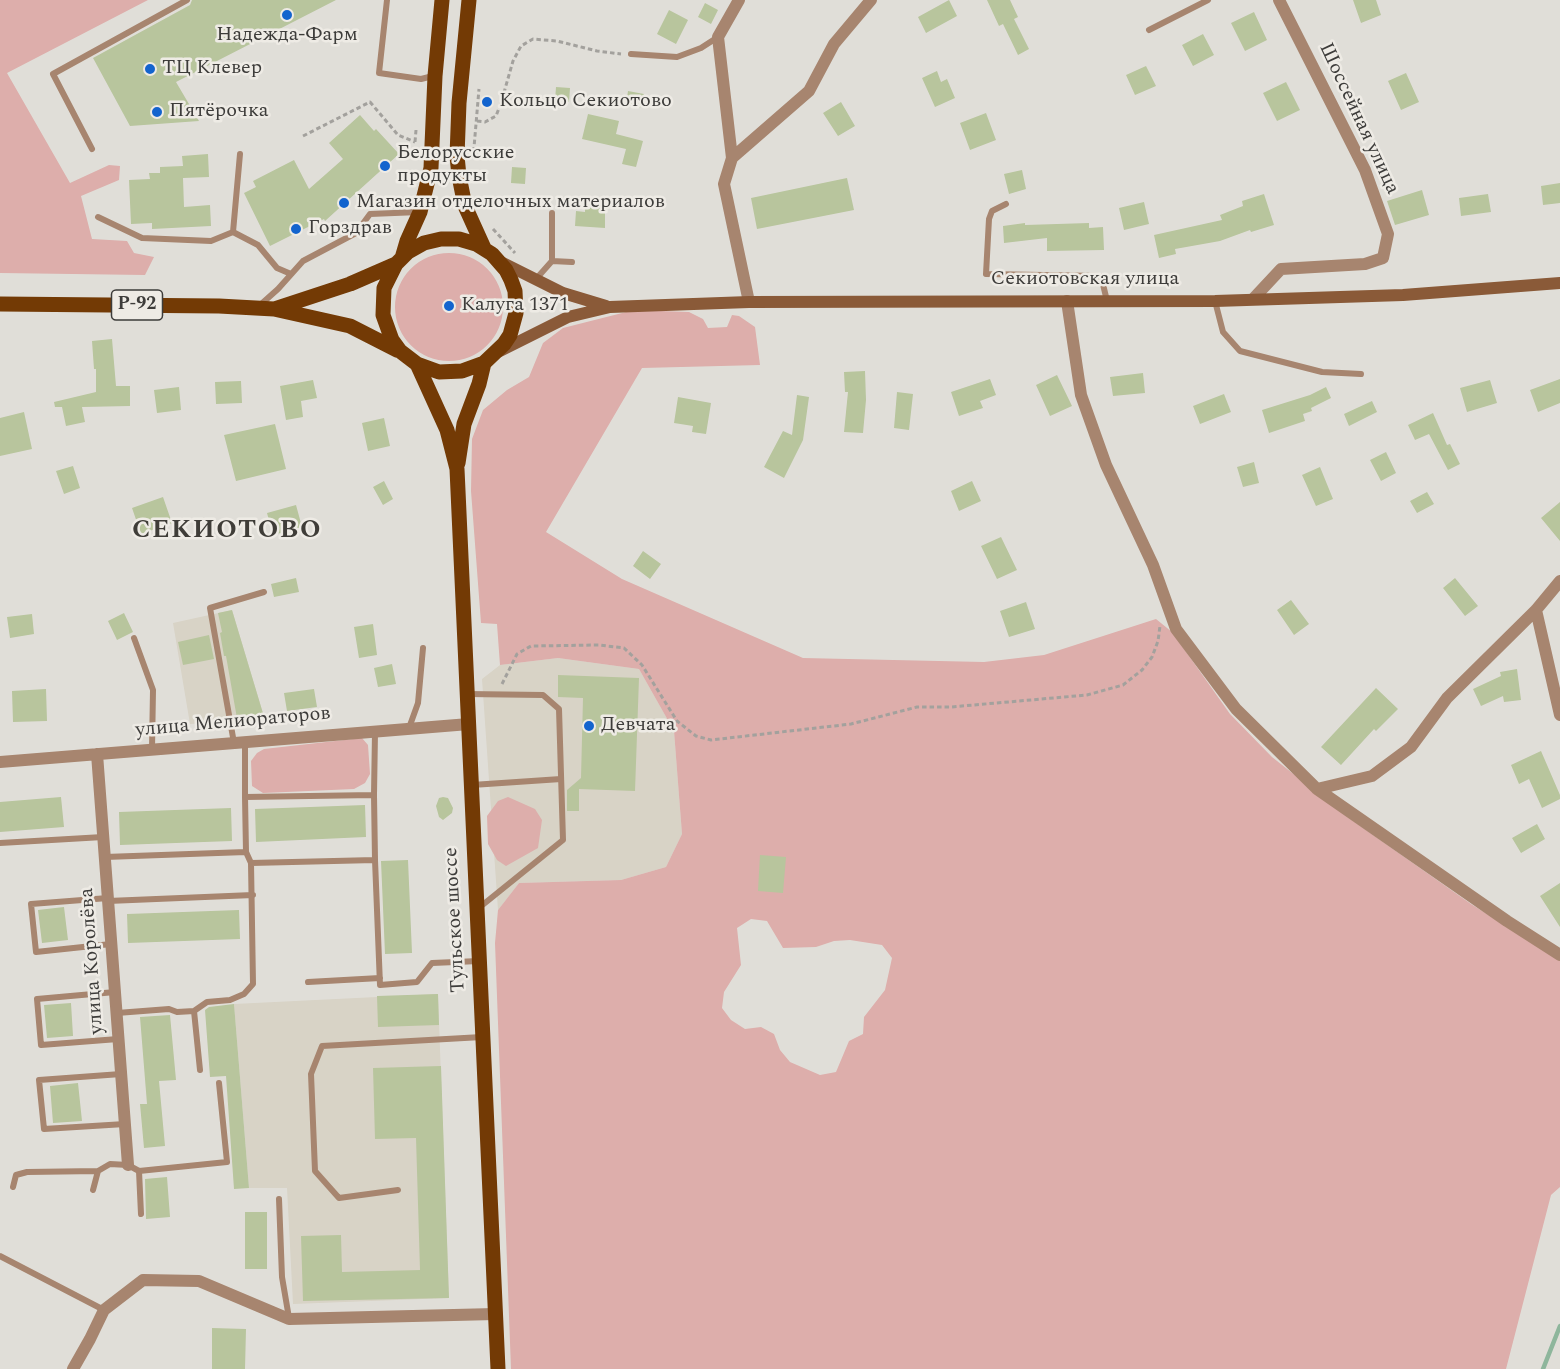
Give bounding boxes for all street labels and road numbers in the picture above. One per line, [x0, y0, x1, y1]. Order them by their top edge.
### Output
street label: Шоссейная улица [1312, 40, 1404, 198]
street label: Секиотовская улица [991, 268, 1179, 292]
road number: Р-92 [112, 290, 162, 320]
street label: улица Мелиораторов [135, 703, 331, 743]
street label: Тульское шоссе [440, 847, 472, 993]
street label: улица Королёва [76, 887, 110, 1035]

